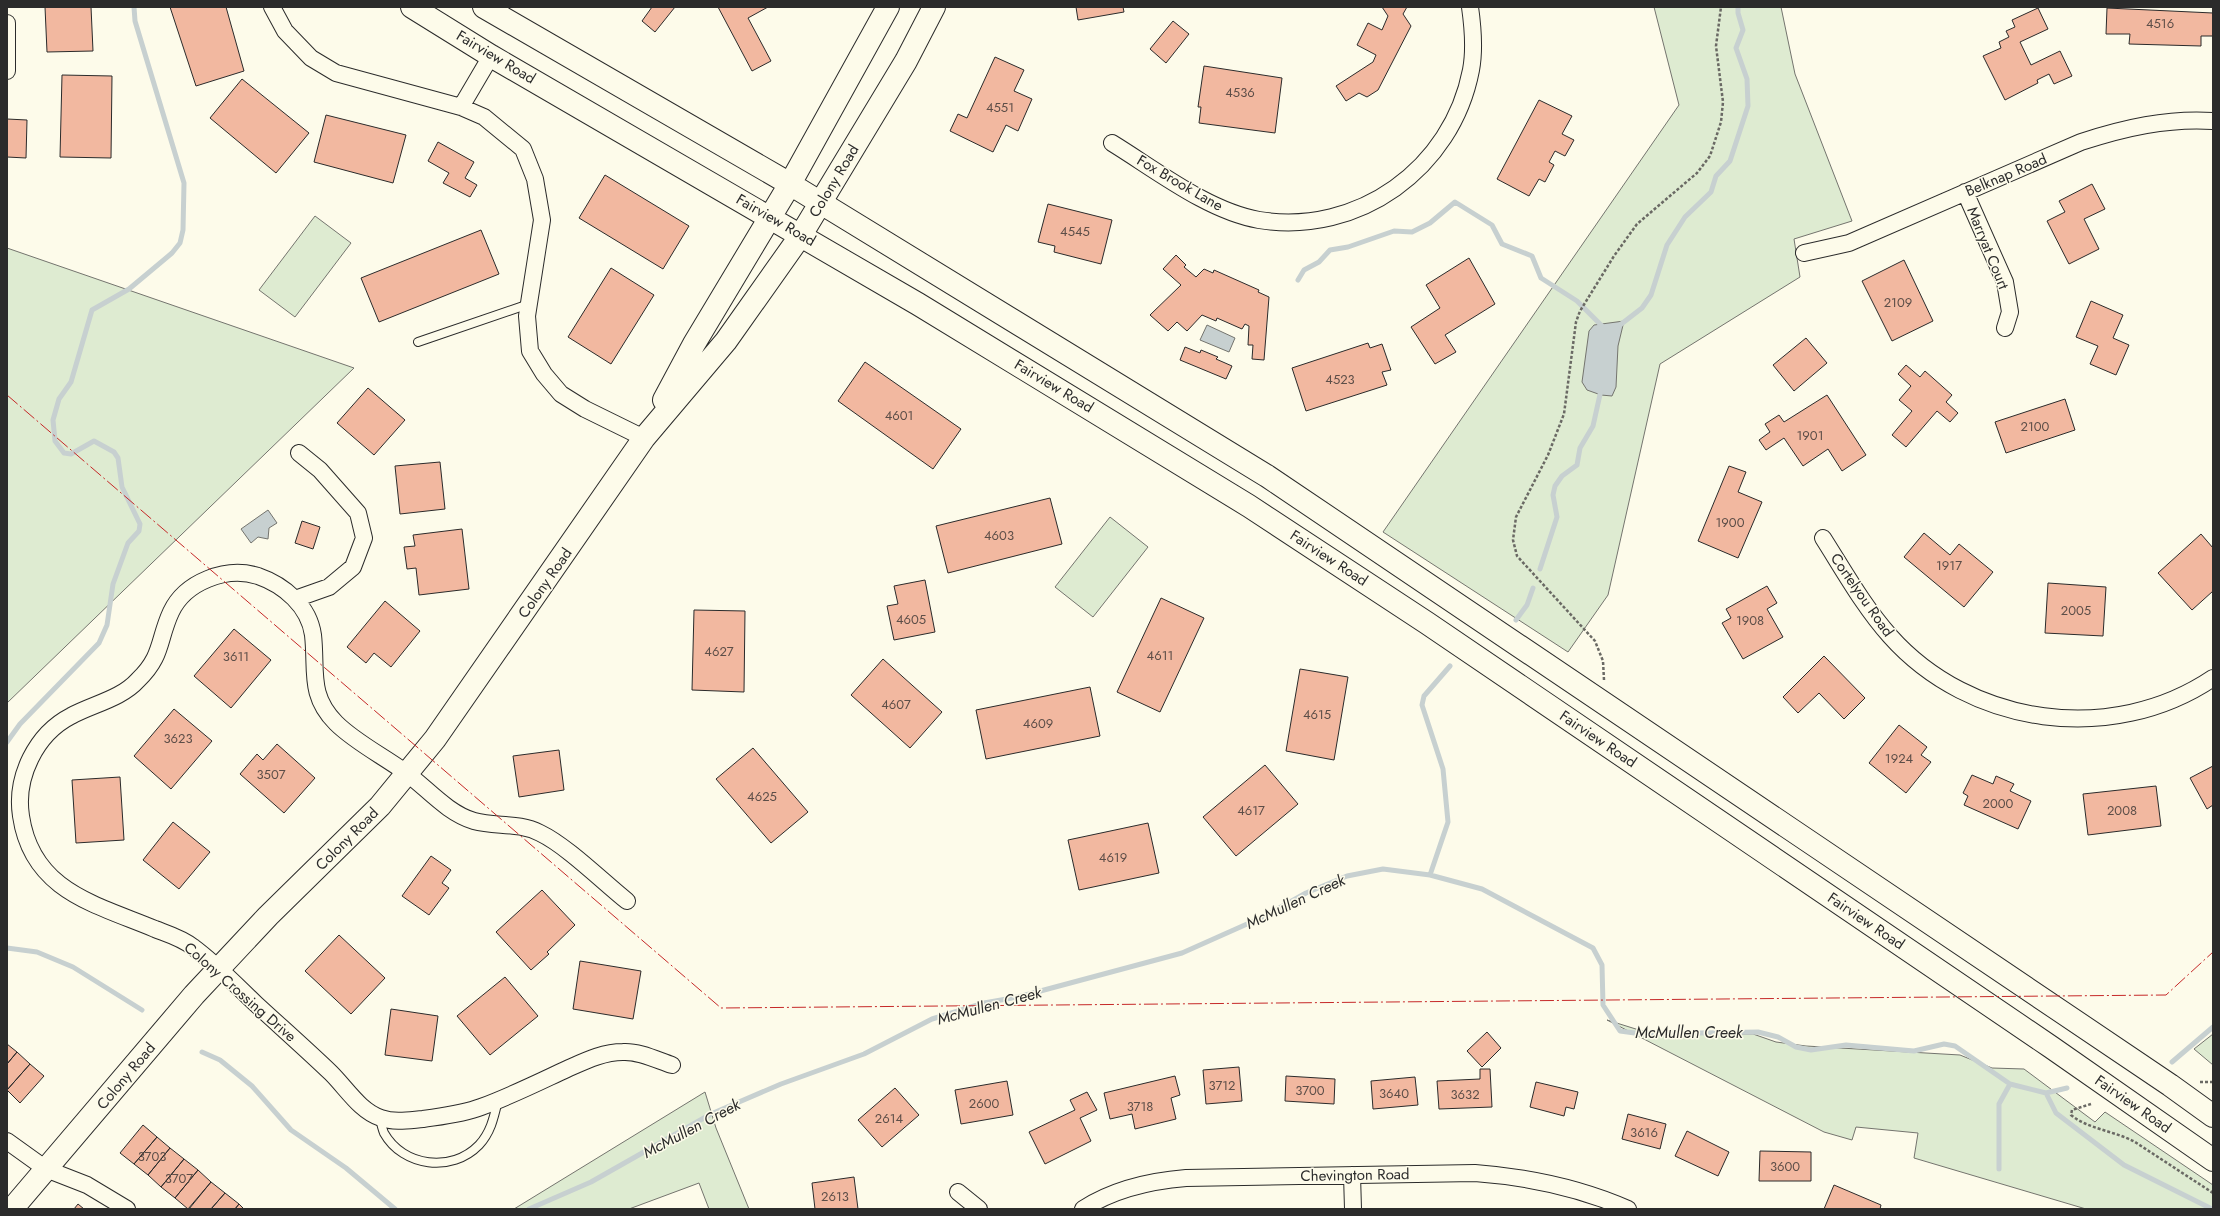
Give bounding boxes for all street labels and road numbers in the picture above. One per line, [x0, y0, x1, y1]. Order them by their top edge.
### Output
street label: Fairview Road [452, 25, 540, 89]
street label: Colony Road [804, 140, 864, 222]
street label: Belknap Road [1962, 148, 2050, 202]
street label: Fox Brook Lane [1133, 149, 1227, 217]
street label: Fairview Road [732, 188, 820, 252]
street label: Marryat Court [1961, 203, 2015, 293]
street label: Fairview Road [1010, 354, 1098, 418]
street label: Fairview Road [1286, 525, 1372, 591]
street label: Colony Road [513, 543, 577, 623]
street label: Cortelyou Road [1825, 549, 1899, 641]
street label: Fairview Road [1555, 705, 1641, 773]
street label: Colony Road [310, 802, 384, 876]
street label: Fairview Road [1823, 887, 1909, 955]
street label: Colony Crossing Drive [179, 937, 301, 1047]
street label: Colony Road [91, 1038, 161, 1114]
street label: Fairview Road [2090, 1070, 2176, 1138]
street label: Chevington Road [1300, 1163, 1410, 1187]

